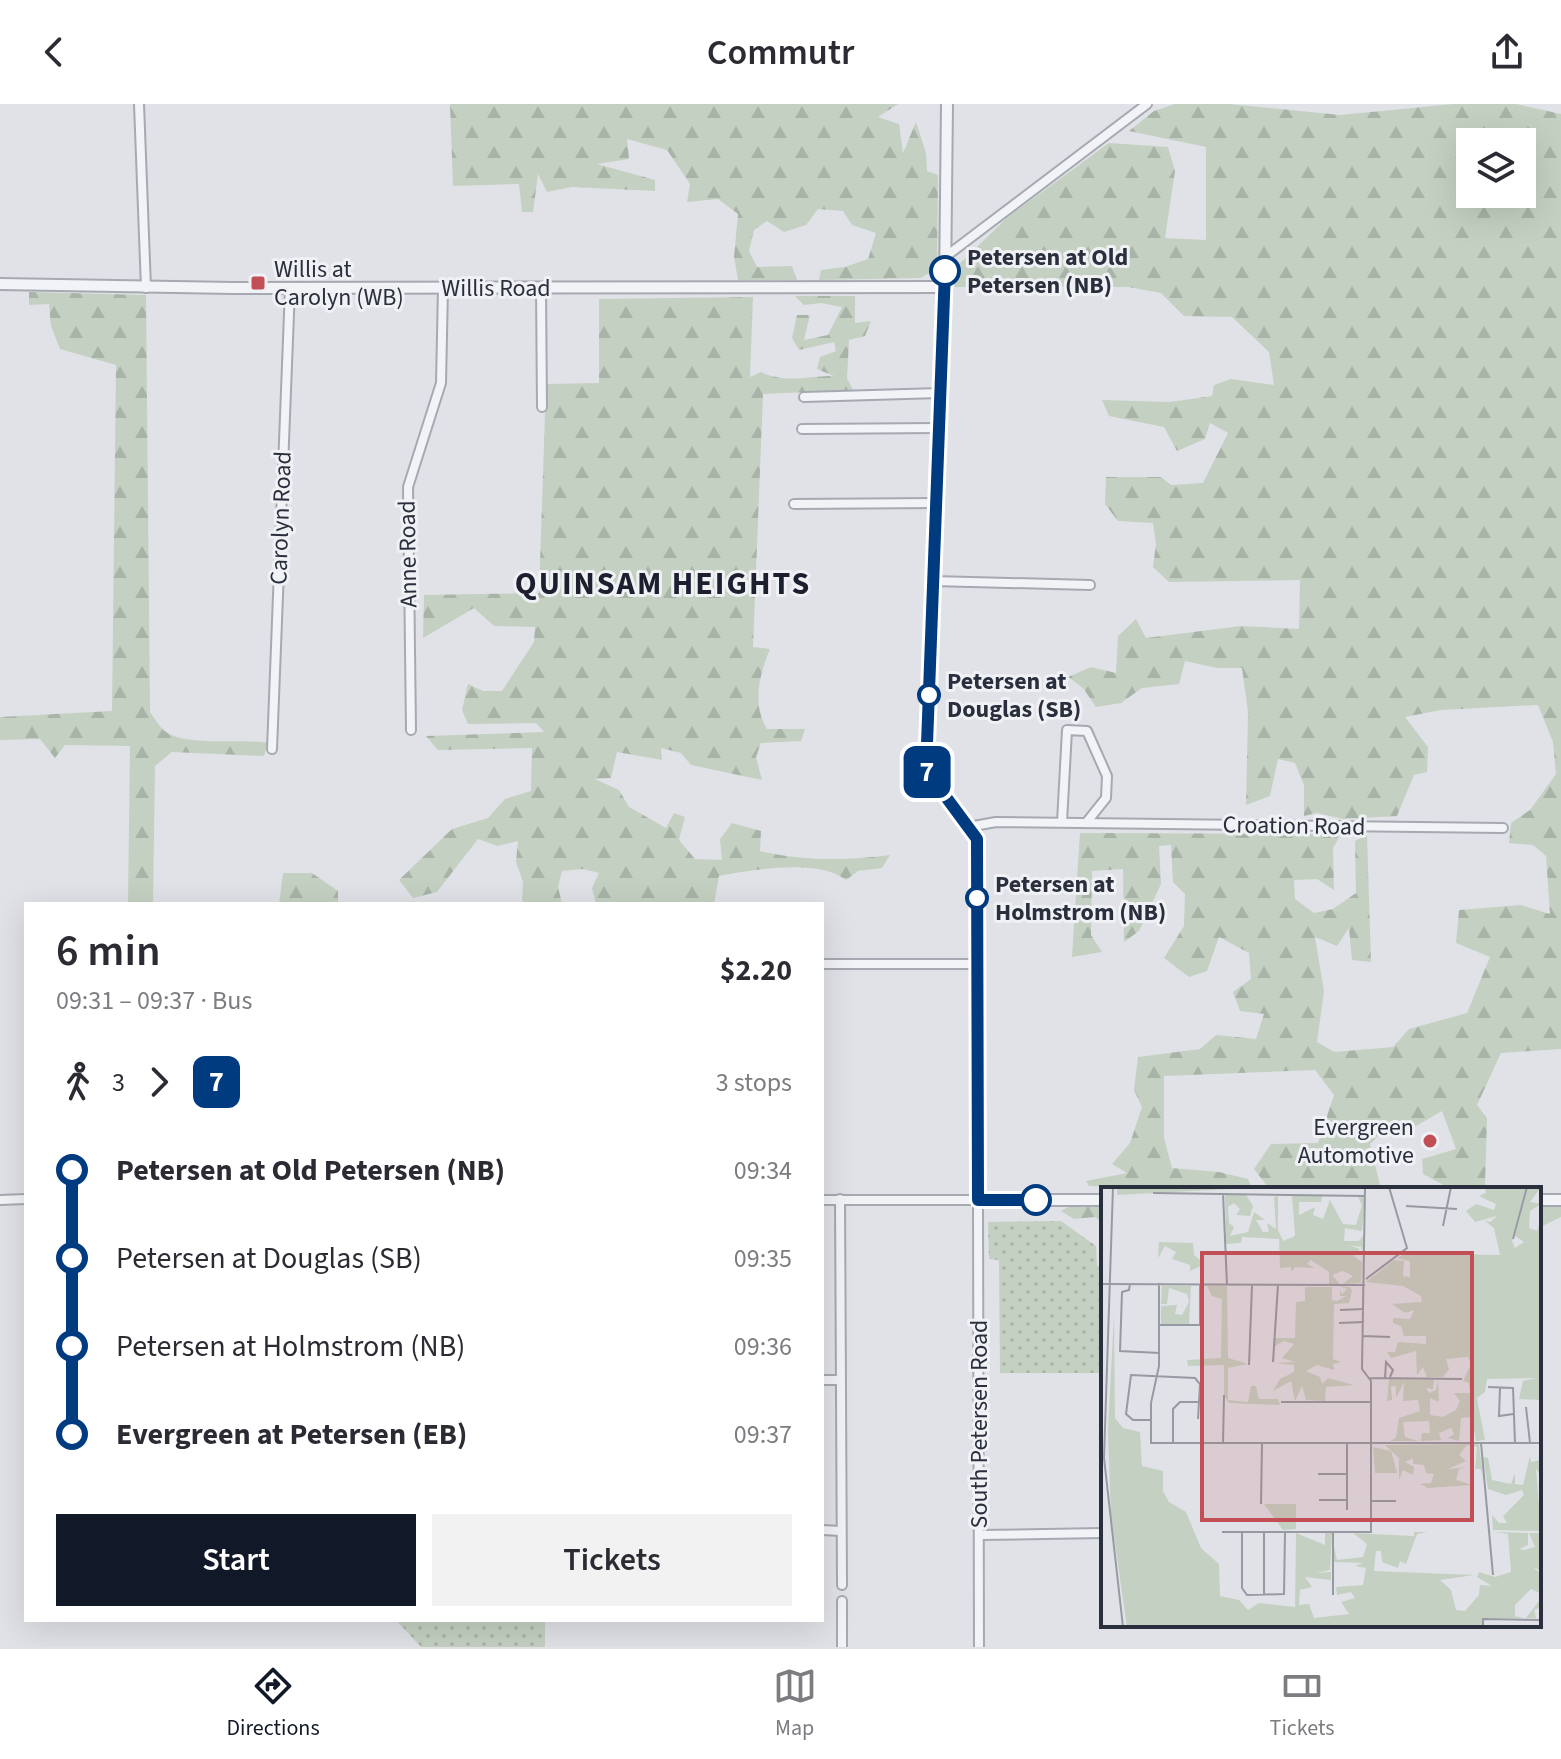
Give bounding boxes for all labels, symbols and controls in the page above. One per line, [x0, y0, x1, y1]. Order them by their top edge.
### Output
text: Commutr [707, 27, 854, 78]
icon: back [32, 30, 76, 74]
icon: share [1485, 30, 1529, 74]
map controls [1456, 128, 1536, 208]
button: layers [1456, 128, 1536, 208]
place label: Petersen at Old Petersen (NB) [967, 240, 1128, 303]
place label: Willis at Carolyn (WB) [274, 252, 404, 315]
marker: Petersen at Old Petersen (NB) [930, 256, 960, 286]
street label: Willis Road [441, 271, 551, 306]
marker: Willis at Carolyn (WB) [249, 274, 267, 292]
street label: Carolyn Road [261, 451, 301, 585]
street label: Anne Road [390, 500, 426, 608]
district label: QUINSAM HEIGHTS [515, 561, 811, 607]
place label: Petersen at Douglas (SB) [947, 664, 1081, 727]
marker: Petersen at Douglas (SB) [918, 684, 940, 706]
line badge: 7 [901, 746, 953, 798]
text: 7 [920, 752, 934, 792]
street label: Croation Road [1222, 807, 1366, 845]
place label: Petersen at Holmstrom (NB) [995, 867, 1166, 930]
marker: Petersen at Holmstrom (NB) [966, 887, 988, 909]
text: 6 min [56, 920, 161, 983]
text: $2.20 [720, 949, 792, 992]
text: 09:31 – 09:37 · Bus [56, 982, 252, 1019]
icon: walk [56, 1060, 100, 1104]
icon: forward [137, 1060, 181, 1104]
text: 7 [209, 1062, 224, 1102]
text: 3 [112, 1064, 125, 1101]
text: 3 stops [716, 1064, 792, 1101]
place label: Evergreen Automotive [1298, 1110, 1414, 1173]
marker: Evergreen Automotive [1421, 1132, 1439, 1150]
text: Petersen at Old Petersen (NB) [116, 1149, 505, 1192]
text: 09:34 [734, 1152, 792, 1189]
unlabelled marker [1021, 1185, 1051, 1215]
inset map [1101, 1187, 1541, 1627]
text: Petersen at Douglas (SB) [116, 1237, 422, 1280]
text: 09:35 [734, 1240, 792, 1277]
street label: South Petersen Road [962, 1320, 997, 1528]
text: Petersen at Holmstrom (NB) [116, 1325, 465, 1368]
text: 09:36 [734, 1328, 792, 1365]
text: Evergreen at Petersen (EB) [116, 1413, 467, 1456]
text: 09:37 [734, 1416, 792, 1453]
button: Start [56, 1514, 416, 1606]
button: Tickets [432, 1514, 792, 1606]
tab: Directions [227, 1664, 320, 1744]
tab: Map [773, 1664, 817, 1744]
tab: Tickets [1270, 1664, 1334, 1744]

